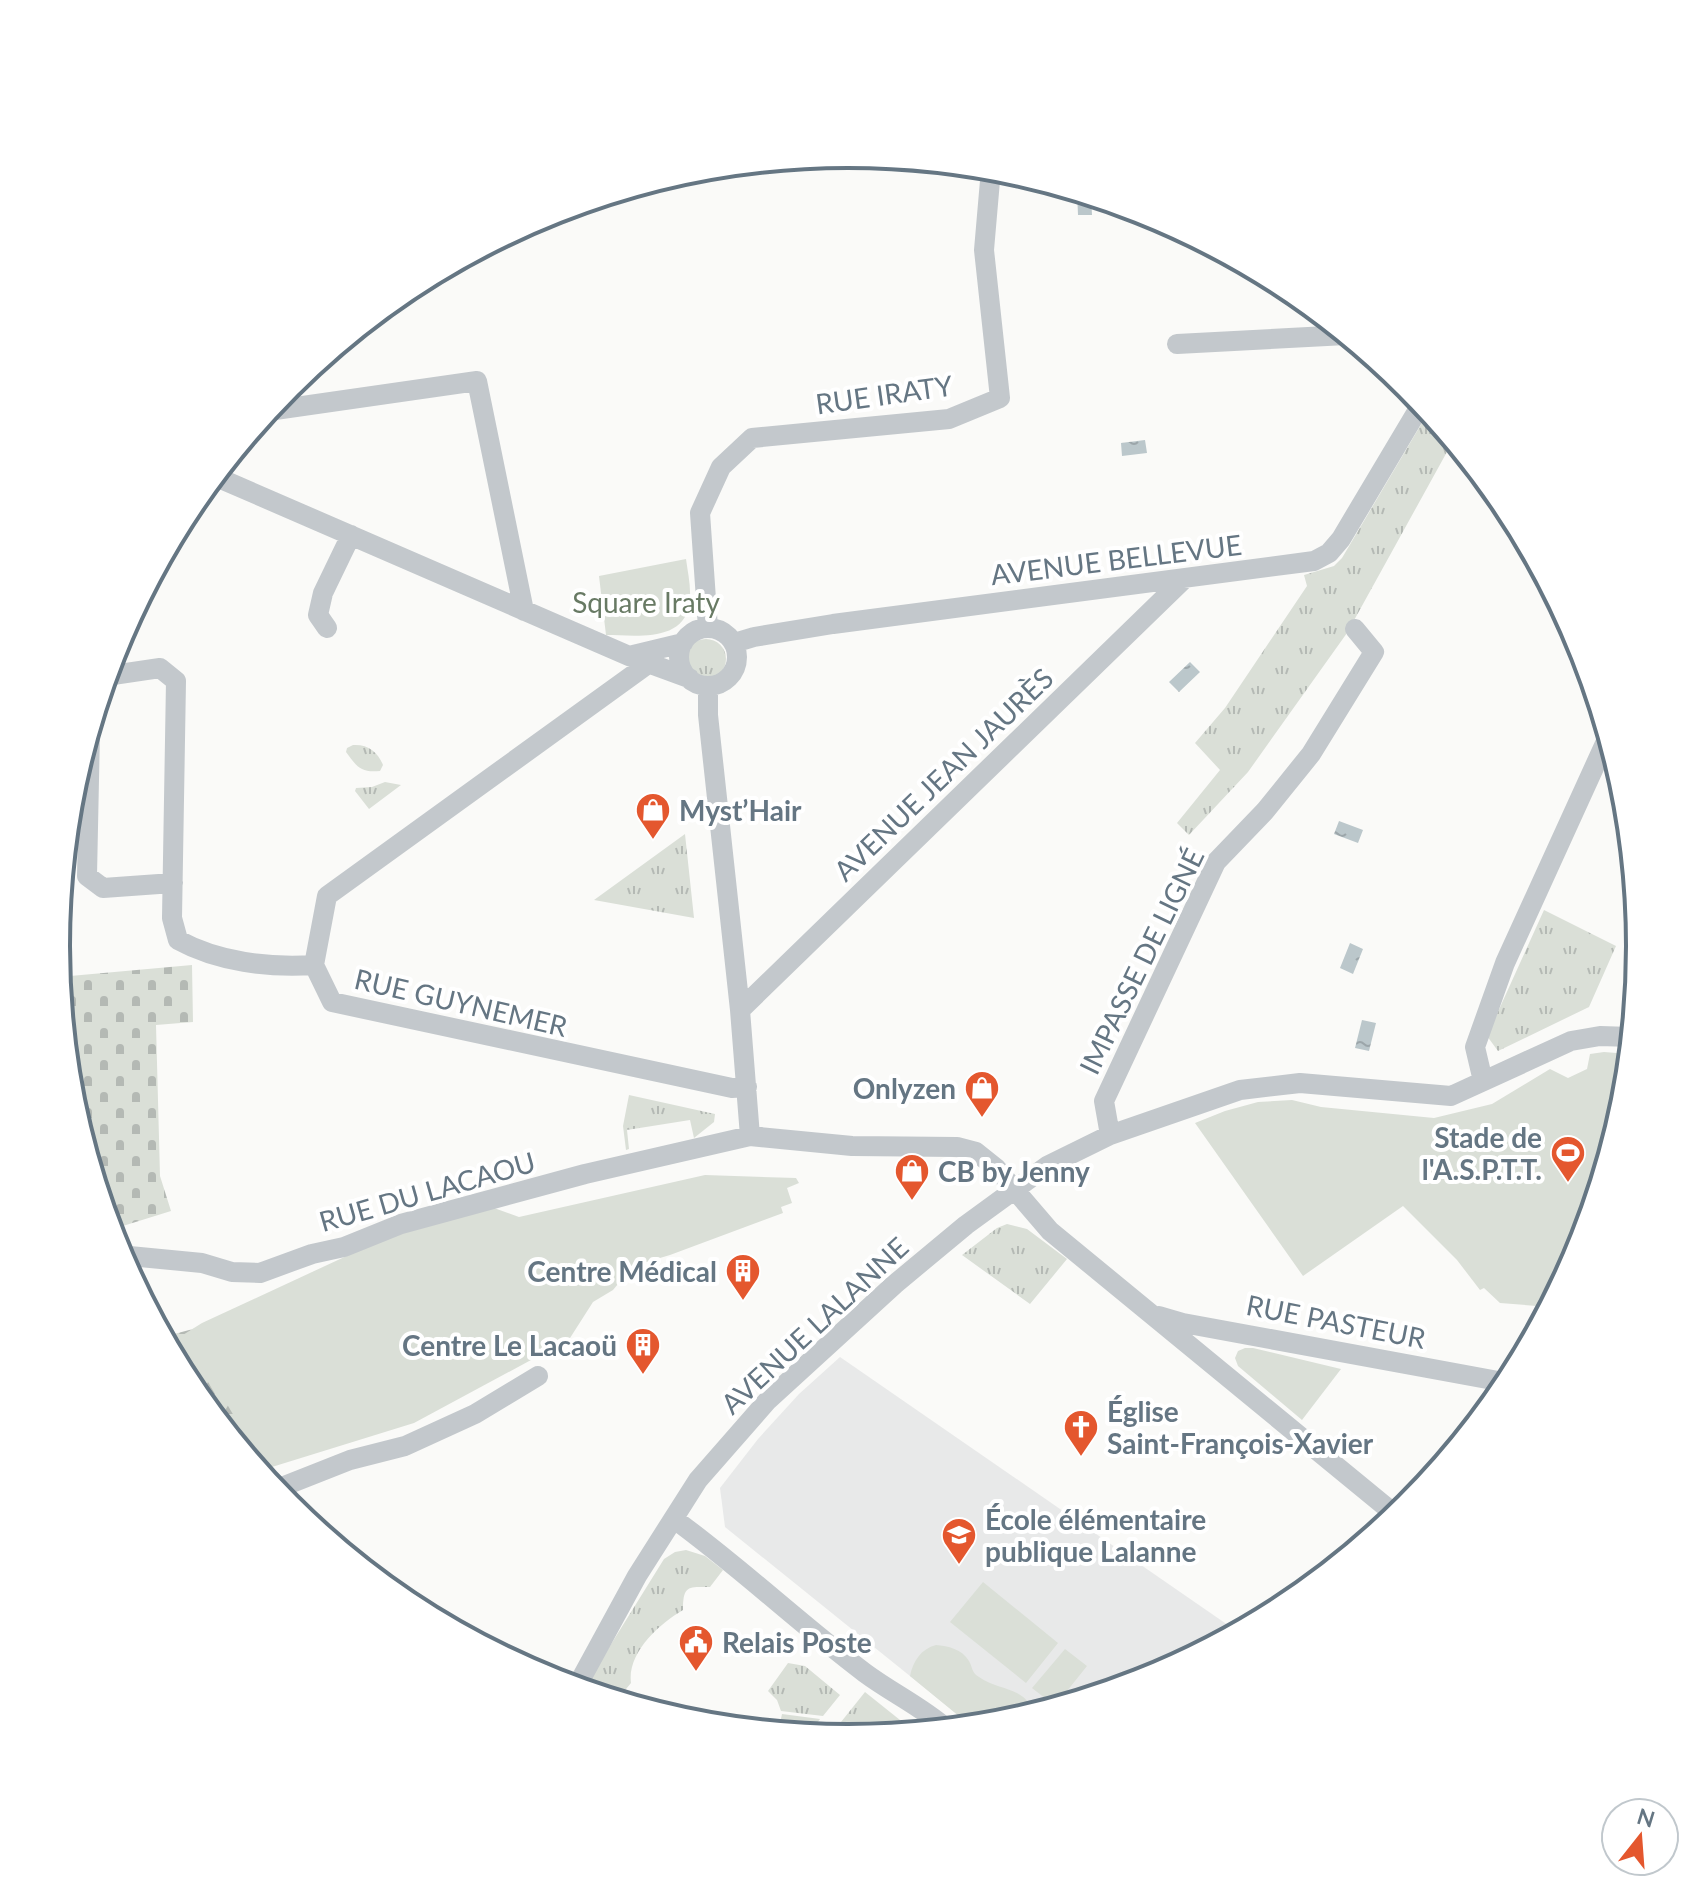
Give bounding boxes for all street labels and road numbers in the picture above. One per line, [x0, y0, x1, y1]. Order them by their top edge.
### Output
street label: RUE IRATY [813, 368, 955, 420]
street label: AVENUE BELLEVUE [988, 527, 1244, 591]
street label: AVENUE JEAN JAURÈS [826, 661, 1060, 887]
street label: IMPASSE DE LIGNÉ [1072, 843, 1210, 1079]
street label: RUE GUYNEMER [351, 961, 571, 1043]
street label: RUE DU LACAOU [315, 1144, 539, 1238]
street label: AVENUE LALANNE [713, 1230, 915, 1420]
street label: RUE PASTEUR [1244, 1287, 1429, 1355]

